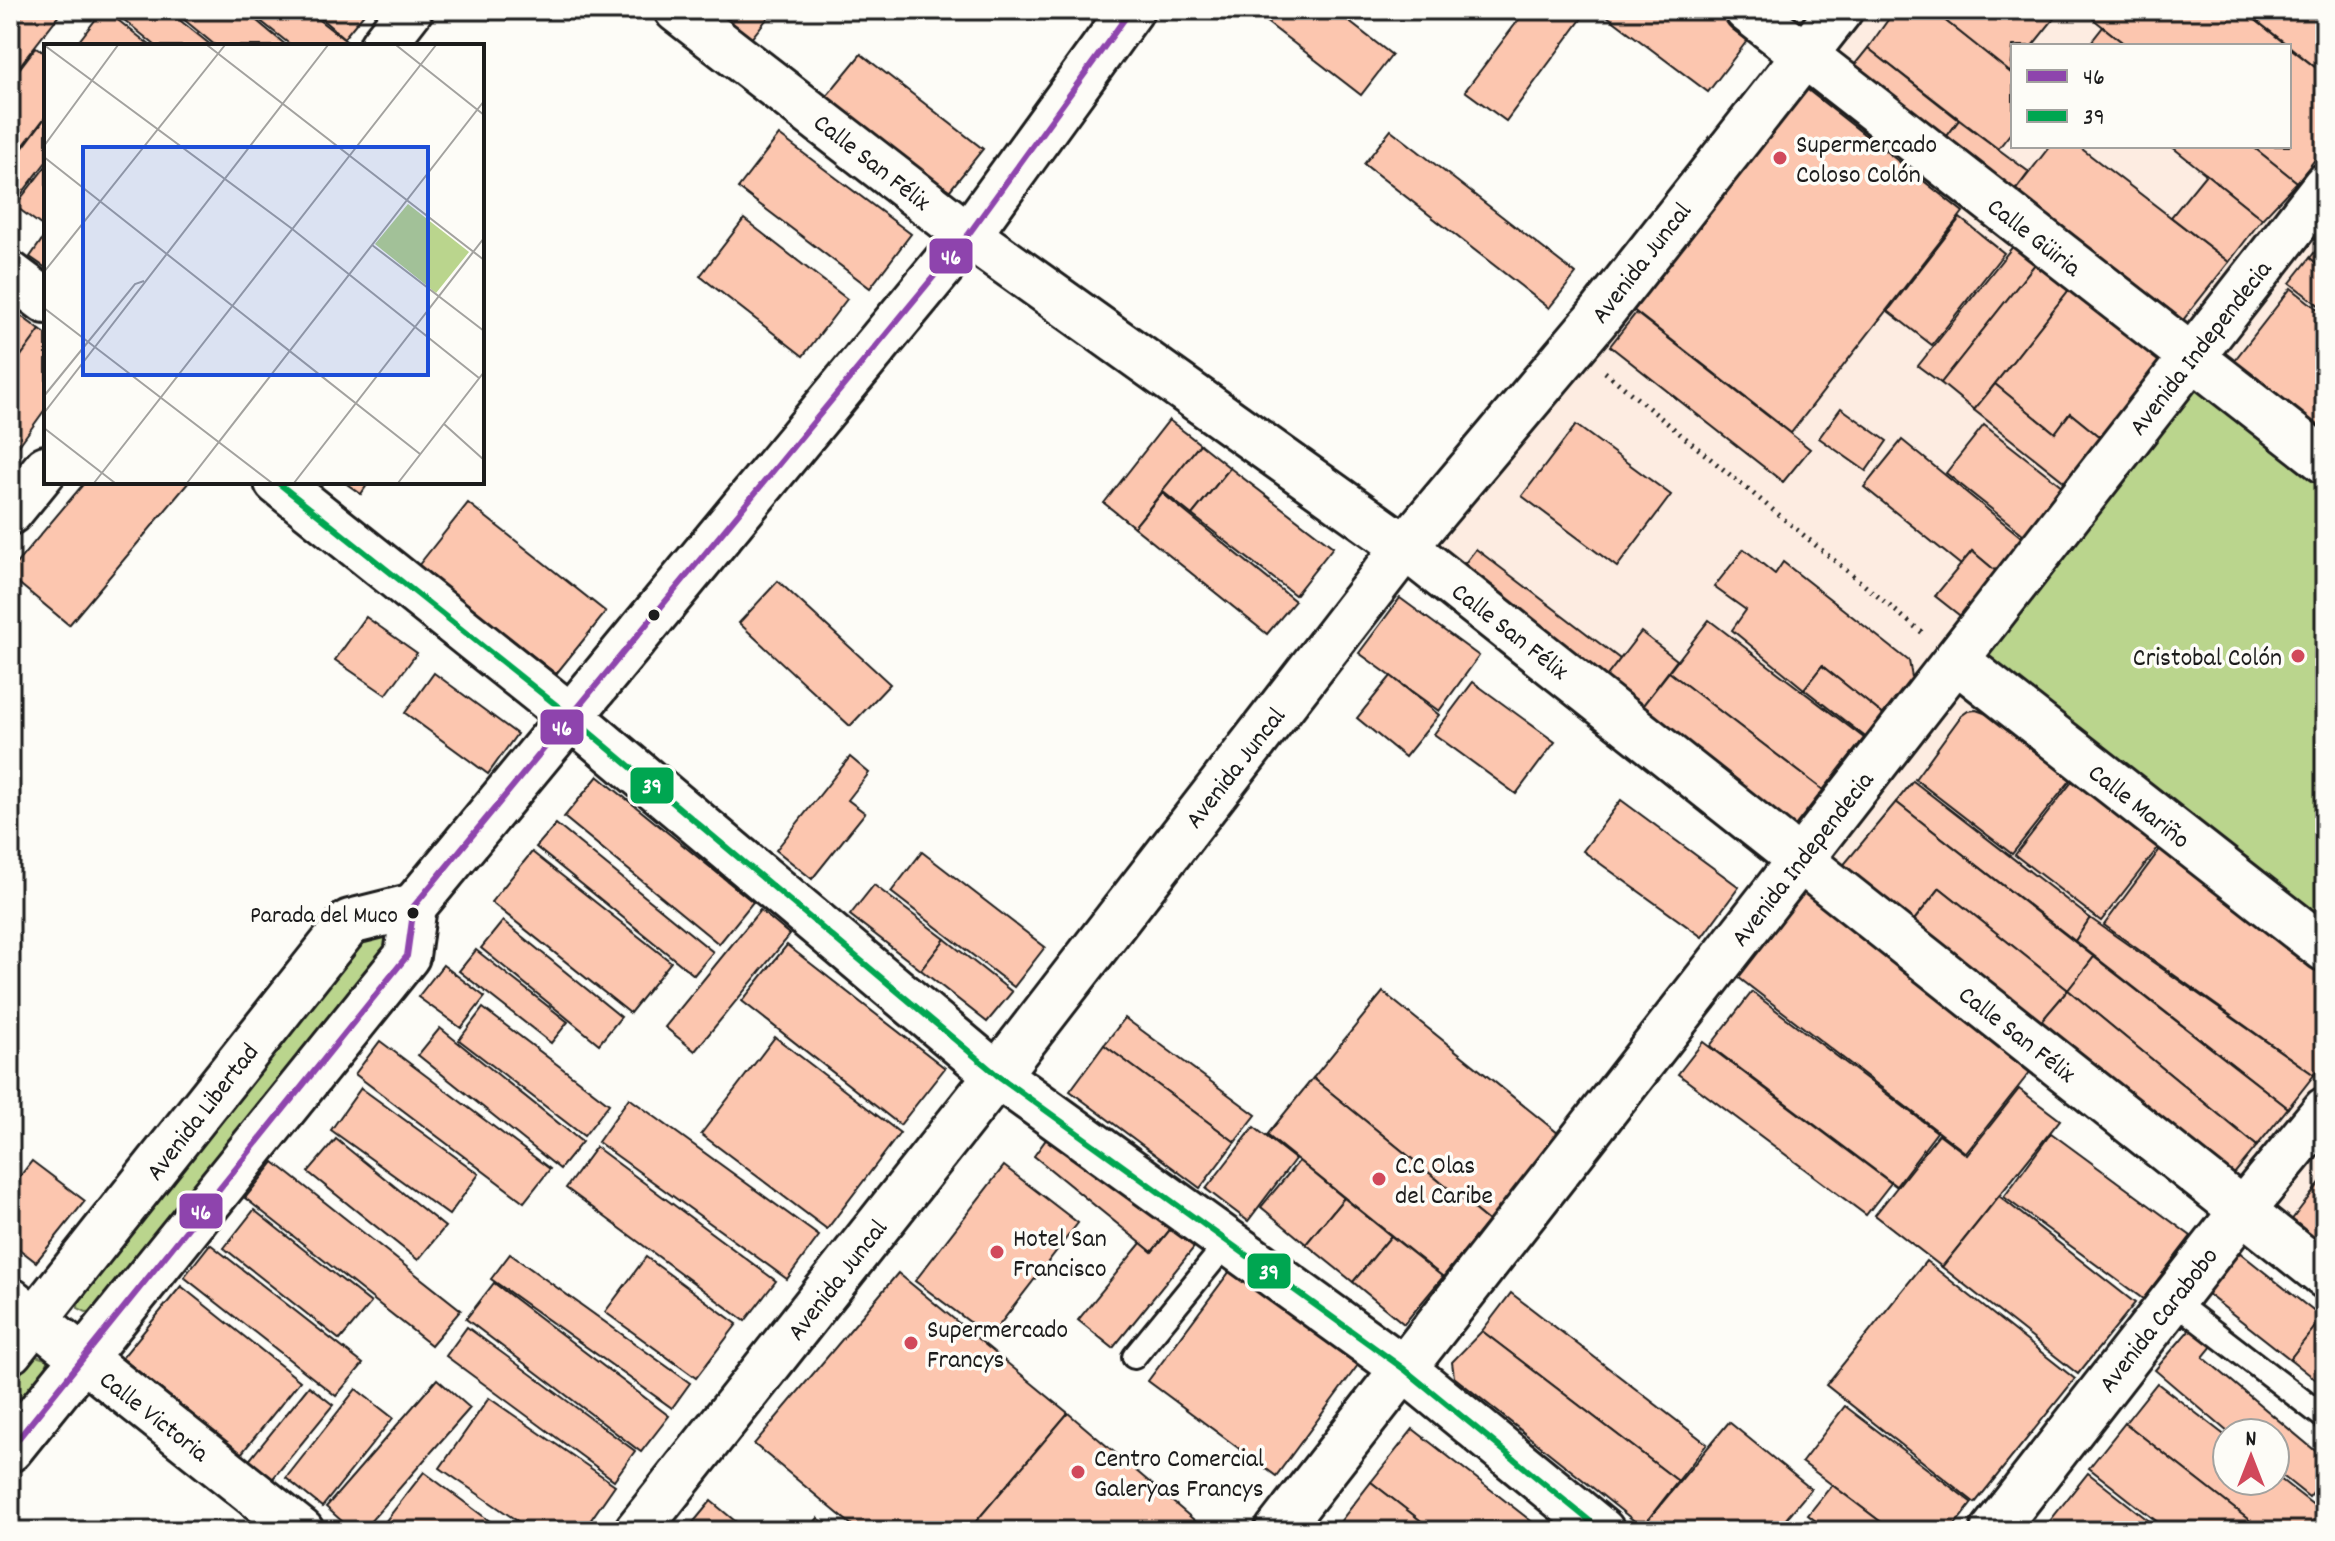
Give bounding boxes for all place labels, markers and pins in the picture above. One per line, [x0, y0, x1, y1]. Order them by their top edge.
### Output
place label: Supermercado Coloso Colón [1796, 128, 1937, 195]
marker: Supermercado Coloso Colón [1771, 149, 1789, 167]
unlabelled marker [646, 607, 662, 623]
place label: Cristobal Colón [2133, 641, 2282, 678]
marker: Cristobal Colón [2289, 647, 2307, 665]
place label: Parada del Muco [250, 900, 398, 934]
marker: Parada del Muco [405, 905, 421, 921]
place label: C.C Olas del Caribe [1395, 1149, 1493, 1216]
marker: C.C Olas del Caribe [1370, 1170, 1388, 1188]
place label: Hotel San Francisco [1013, 1222, 1107, 1289]
marker: Hotel San Francisco [988, 1243, 1006, 1261]
place label: Supermercado Francys [927, 1313, 1068, 1380]
marker: Supermercado Francys [902, 1334, 920, 1352]
place label: Centro Comercial Galeryas Francys [1094, 1442, 1264, 1509]
marker: Centro Comercial Galeryas Francys [1069, 1463, 1087, 1481]

